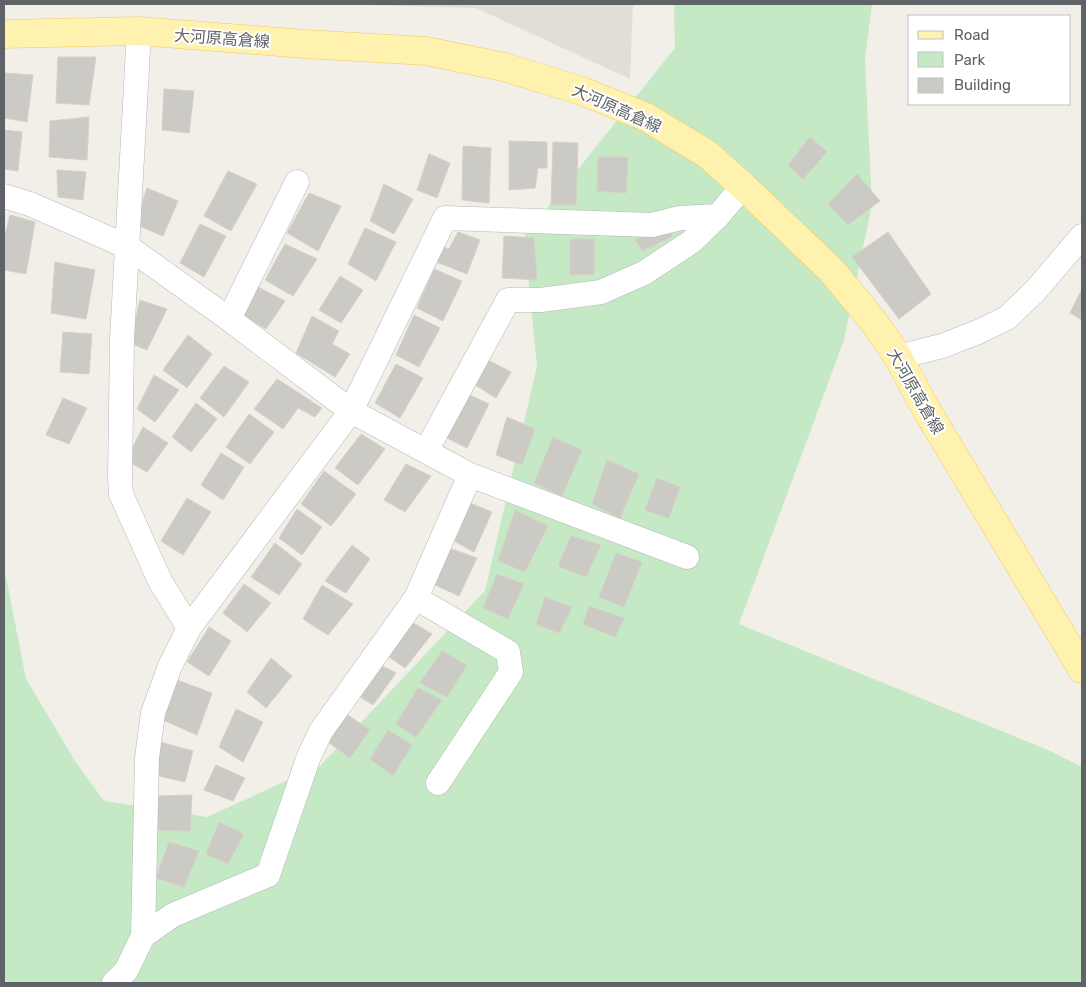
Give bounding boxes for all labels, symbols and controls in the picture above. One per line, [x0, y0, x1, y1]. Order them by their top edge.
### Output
legend [908, 15, 1071, 105]
street label: 大河原高倉線 [173, 26, 271, 51]
text: Road [954, 26, 990, 44]
text: Park [954, 51, 985, 69]
text: Building [954, 76, 1011, 94]
street label: 大河原高倉線 [569, 80, 665, 137]
street label: 大河原高倉線 [883, 345, 948, 438]

